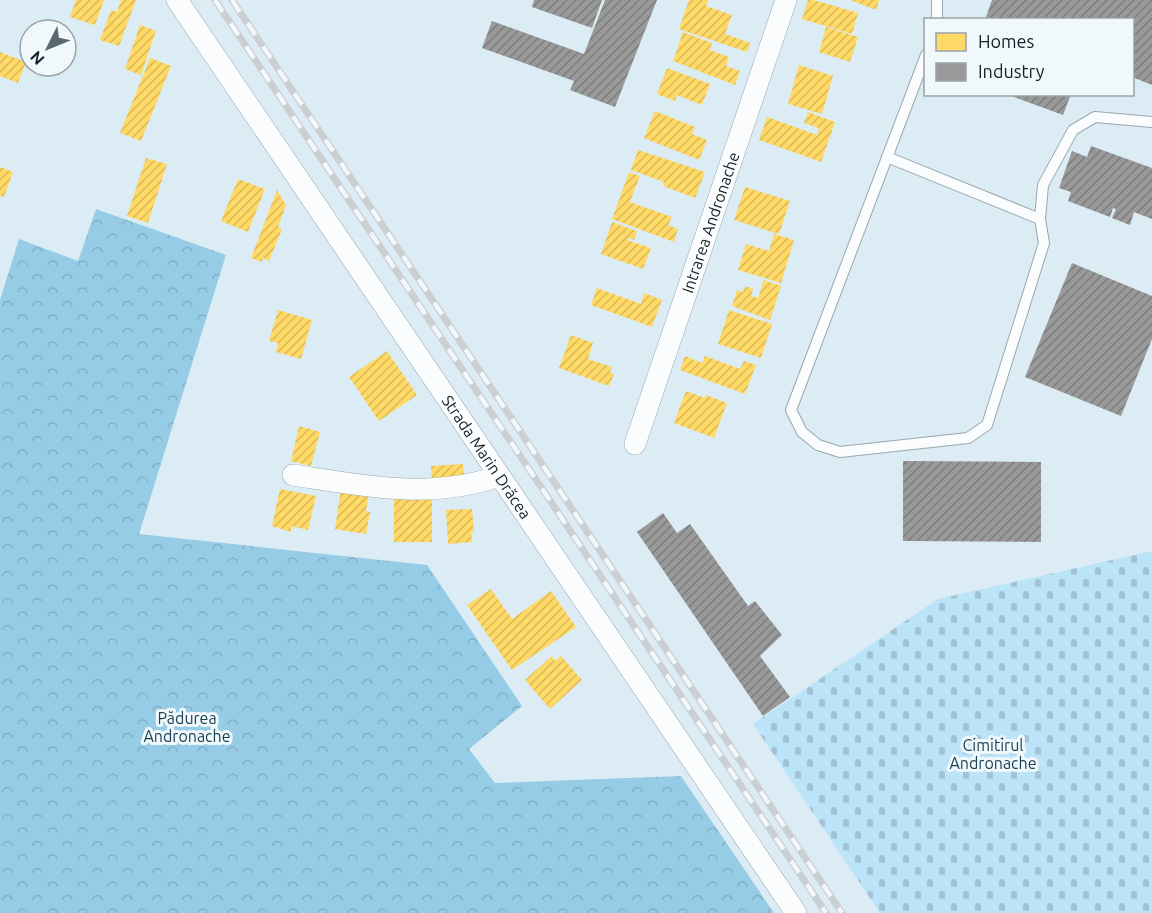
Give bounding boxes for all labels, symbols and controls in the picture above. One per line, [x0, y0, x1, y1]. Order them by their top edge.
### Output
north arrow [18, 18, 78, 78]
legend [924, 18, 1134, 96]
text: Homes [978, 31, 1035, 51]
text: N [26, 48, 48, 69]
text: Industry [978, 61, 1045, 81]
street label: Intrarea Andronache [678, 150, 743, 295]
street label: Strada Marin Drăcea [439, 392, 535, 522]
park label: Pădurea Andronache [143, 709, 231, 745]
park label: Cimitirul Andronache [949, 736, 1037, 772]

